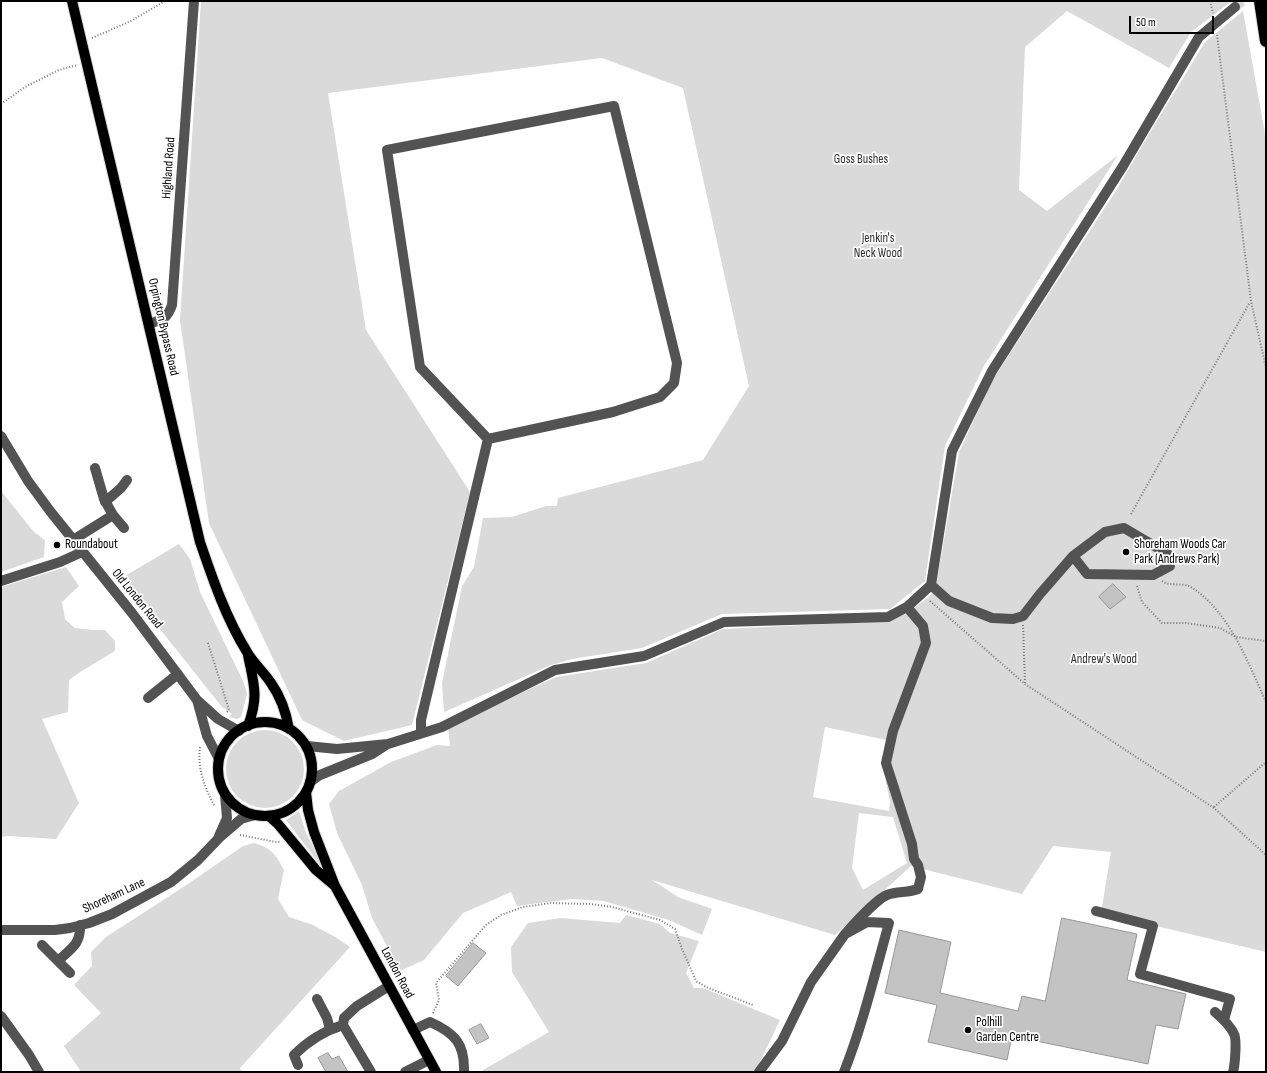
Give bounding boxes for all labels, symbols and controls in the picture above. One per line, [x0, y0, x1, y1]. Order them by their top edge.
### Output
scale bar [1131, 8, 1216, 34]
text: 50 m [1136, 15, 1156, 30]
street label: Highland Road [159, 137, 179, 199]
park label: Goss Bushes [834, 152, 888, 168]
park label: Jenkin's Neck Wood [854, 231, 902, 262]
street label: Orpington Bypass Road [144, 277, 182, 377]
place label: Roundabout [65, 537, 118, 553]
place label: Shoreham Woods Car Park (Andrews Park) [1134, 537, 1226, 568]
marker: Roundabout [52, 540, 62, 550]
marker: Shoreham Woods Car Park (Andrews Park) [1121, 547, 1131, 557]
street label: Old London Road [108, 566, 166, 632]
park label: Andrew's Wood [1071, 652, 1137, 668]
street label: Shoreham Lane [80, 875, 148, 917]
street label: London Road [377, 945, 417, 1001]
place label: Polhill Garden Centre [976, 1015, 1039, 1046]
marker: Polhill Garden Centre [963, 1025, 973, 1035]

